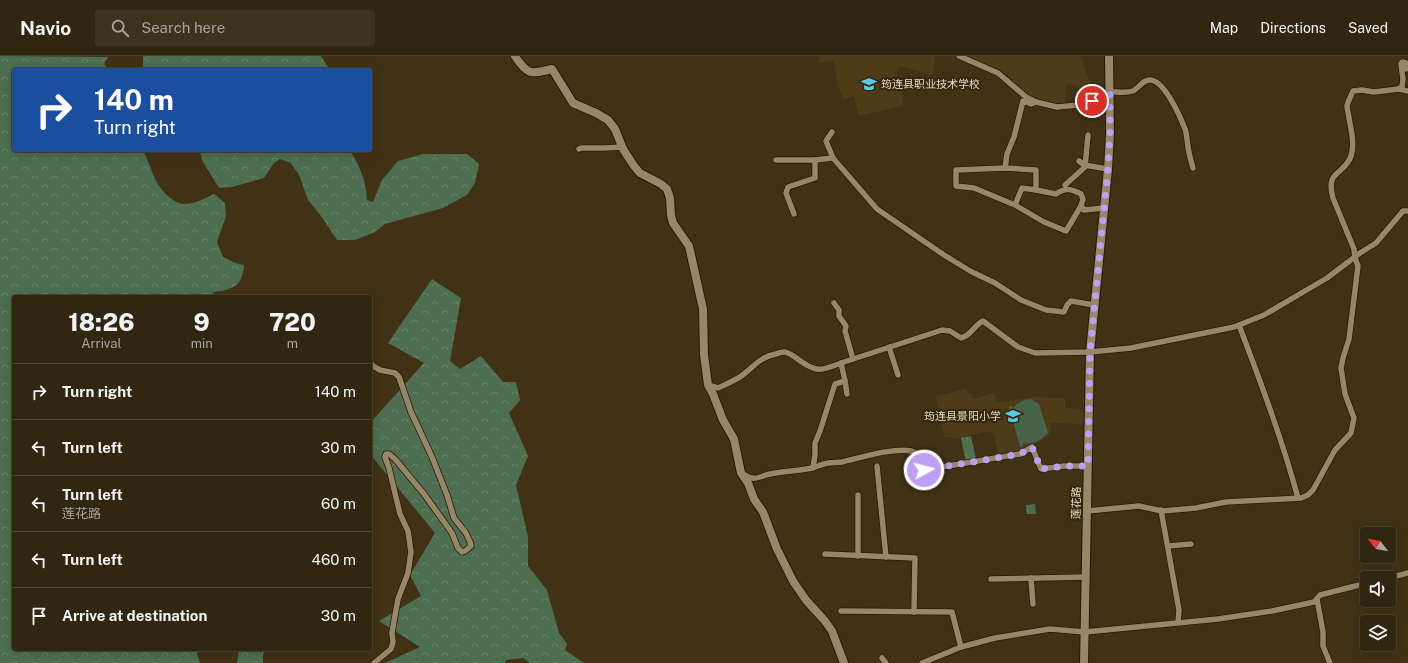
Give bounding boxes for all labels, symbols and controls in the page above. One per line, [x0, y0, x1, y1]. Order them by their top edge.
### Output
search box [95, 10, 375, 46]
text: Navio [20, 17, 71, 39]
icon: search [109, 17, 131, 39]
text: Search here [141, 19, 225, 36]
text: Map [1210, 20, 1238, 36]
text: Directions [1260, 20, 1326, 36]
text: Saved [1348, 20, 1388, 36]
school or university icon: 筠连县职业技术学校 [860, 75, 878, 93]
place label: 筠连县职业技术学校 [881, 78, 980, 90]
text: 140 m [94, 83, 174, 116]
icon: right [28, 84, 80, 136]
pin [1075, 84, 1109, 118]
icon: arrive [1081, 90, 1103, 112]
text: Turn right [94, 117, 176, 138]
text: 18:26 [68, 308, 134, 336]
text: 9 [194, 308, 210, 336]
text: 720 [269, 308, 316, 336]
text: Arrival [81, 336, 121, 351]
text: min [191, 336, 213, 351]
text: m [287, 336, 298, 351]
icon: right [28, 381, 50, 403]
text: Turn right [62, 383, 132, 400]
text: 140 m [315, 383, 356, 400]
school or university icon: 筠连县景阳小学 [1004, 407, 1022, 425]
place label: 筠连县景阳小学 [924, 410, 1001, 422]
icon: left [28, 437, 50, 459]
text: Turn left [62, 439, 123, 456]
text: 30 m [321, 439, 356, 456]
position arrow [903, 449, 945, 491]
text: Turn left [62, 486, 123, 503]
street label: 莲花路 [1070, 486, 1082, 520]
icon: left [28, 493, 50, 515]
text: 60 m [321, 495, 356, 512]
text: 莲花路 [62, 506, 101, 521]
north arrow [1360, 527, 1396, 563]
map controls [1360, 527, 1396, 651]
icon: left [28, 549, 50, 571]
text: Turn left [62, 551, 123, 568]
text: 460 m [312, 551, 356, 568]
button: sound [1360, 571, 1396, 607]
icon: arrive [28, 605, 50, 627]
text: Arrive at destination [62, 607, 207, 624]
text: 30 m [321, 607, 356, 624]
button: layers [1360, 615, 1396, 651]

